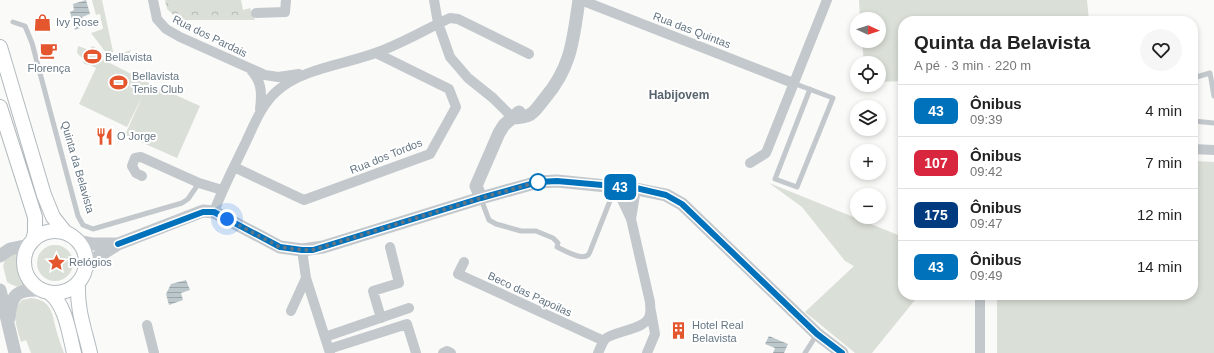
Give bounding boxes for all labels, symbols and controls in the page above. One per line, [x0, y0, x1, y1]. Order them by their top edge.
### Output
street label: Rua das Quintas [652, 10, 733, 50]
shop icon: Ivy Rose [33, 12, 53, 32]
north arrow [850, 12, 886, 48]
map controls [850, 12, 886, 224]
street label: Rua dos Pardais [171, 13, 250, 59]
place label: Ivy Rose [56, 16, 99, 28]
button: heart [1140, 29, 1182, 71]
text: Quinta da Belavista [914, 32, 1090, 53]
cafe icon: Florença [39, 40, 59, 60]
sports icon: Bellavista [82, 47, 102, 67]
place label: Bellavista [105, 51, 153, 63]
button: locate [850, 56, 886, 92]
text: A pé · 3 min · 220 m [914, 58, 1031, 73]
place label: Florença [28, 62, 71, 74]
place label: Bellavista Tenis Club [132, 70, 183, 95]
sports icon: Bellavista Tenis Club [109, 72, 129, 92]
district label: Habijovem [649, 88, 709, 102]
text: Ônibus [970, 95, 1022, 112]
button: layers [850, 100, 886, 136]
text: 4 min [1145, 102, 1182, 119]
text: 43 [928, 103, 944, 119]
text: 09:39 [970, 112, 1003, 127]
street label: Quinta da Belavista [59, 119, 97, 215]
restaurant icon: O Jorge [94, 126, 114, 146]
place label: O Jorge [117, 130, 156, 142]
street label: Rua dos Tordos [348, 136, 424, 176]
button: + [850, 144, 886, 180]
text: Ônibus [970, 147, 1022, 164]
text: 7 min [1145, 154, 1182, 171]
text: 107 [924, 155, 948, 171]
text: 09:42 [970, 164, 1003, 179]
unlabelled marker [529, 173, 547, 191]
line badge: 43 [602, 174, 638, 200]
text: 43 [612, 179, 628, 195]
button: − [850, 188, 886, 224]
text: Ônibus [970, 199, 1022, 216]
text: 12 min [1137, 206, 1182, 223]
text: 175 [924, 207, 948, 223]
your location [217, 209, 237, 229]
text: 09:47 [970, 216, 1003, 231]
text: Ônibus [970, 251, 1022, 268]
place icon: Relógios [46, 252, 66, 272]
place label: Relógios [69, 256, 112, 268]
text: 14 min [1137, 258, 1182, 275]
text: 43 [928, 259, 944, 275]
text: 09:49 [970, 268, 1003, 283]
street label: Beco das Papoilas [486, 269, 574, 319]
place label: Hotel Real Belavista [692, 319, 743, 344]
building icon: Hotel Real Belavista [669, 321, 689, 341]

